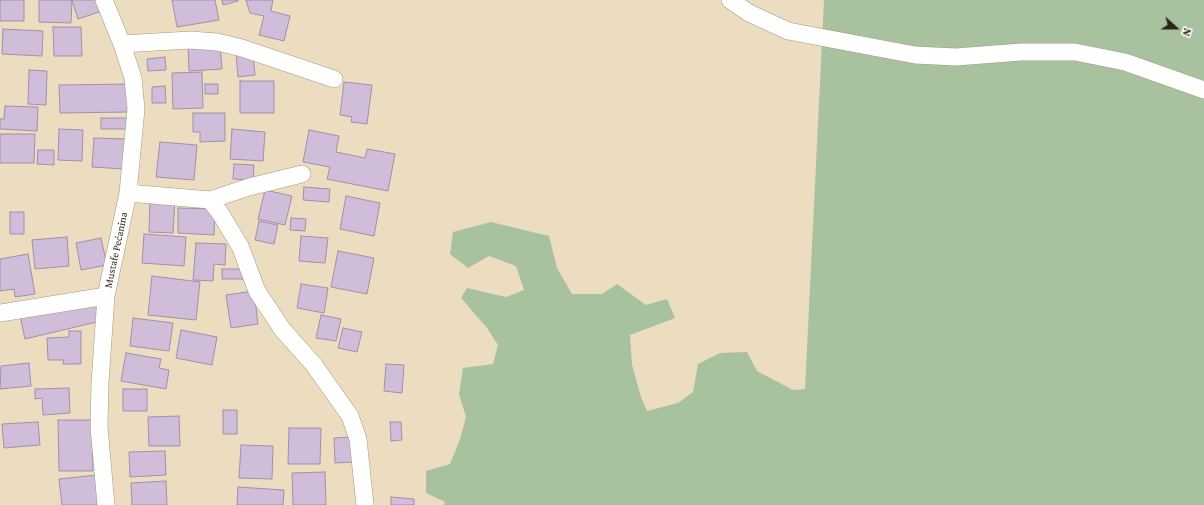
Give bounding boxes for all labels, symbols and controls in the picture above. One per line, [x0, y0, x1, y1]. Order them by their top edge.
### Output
north arrow [1156, 8, 1196, 48]
text: N [1180, 27, 1194, 38]
street label: Mustafe Pećanina [101, 211, 131, 289]

